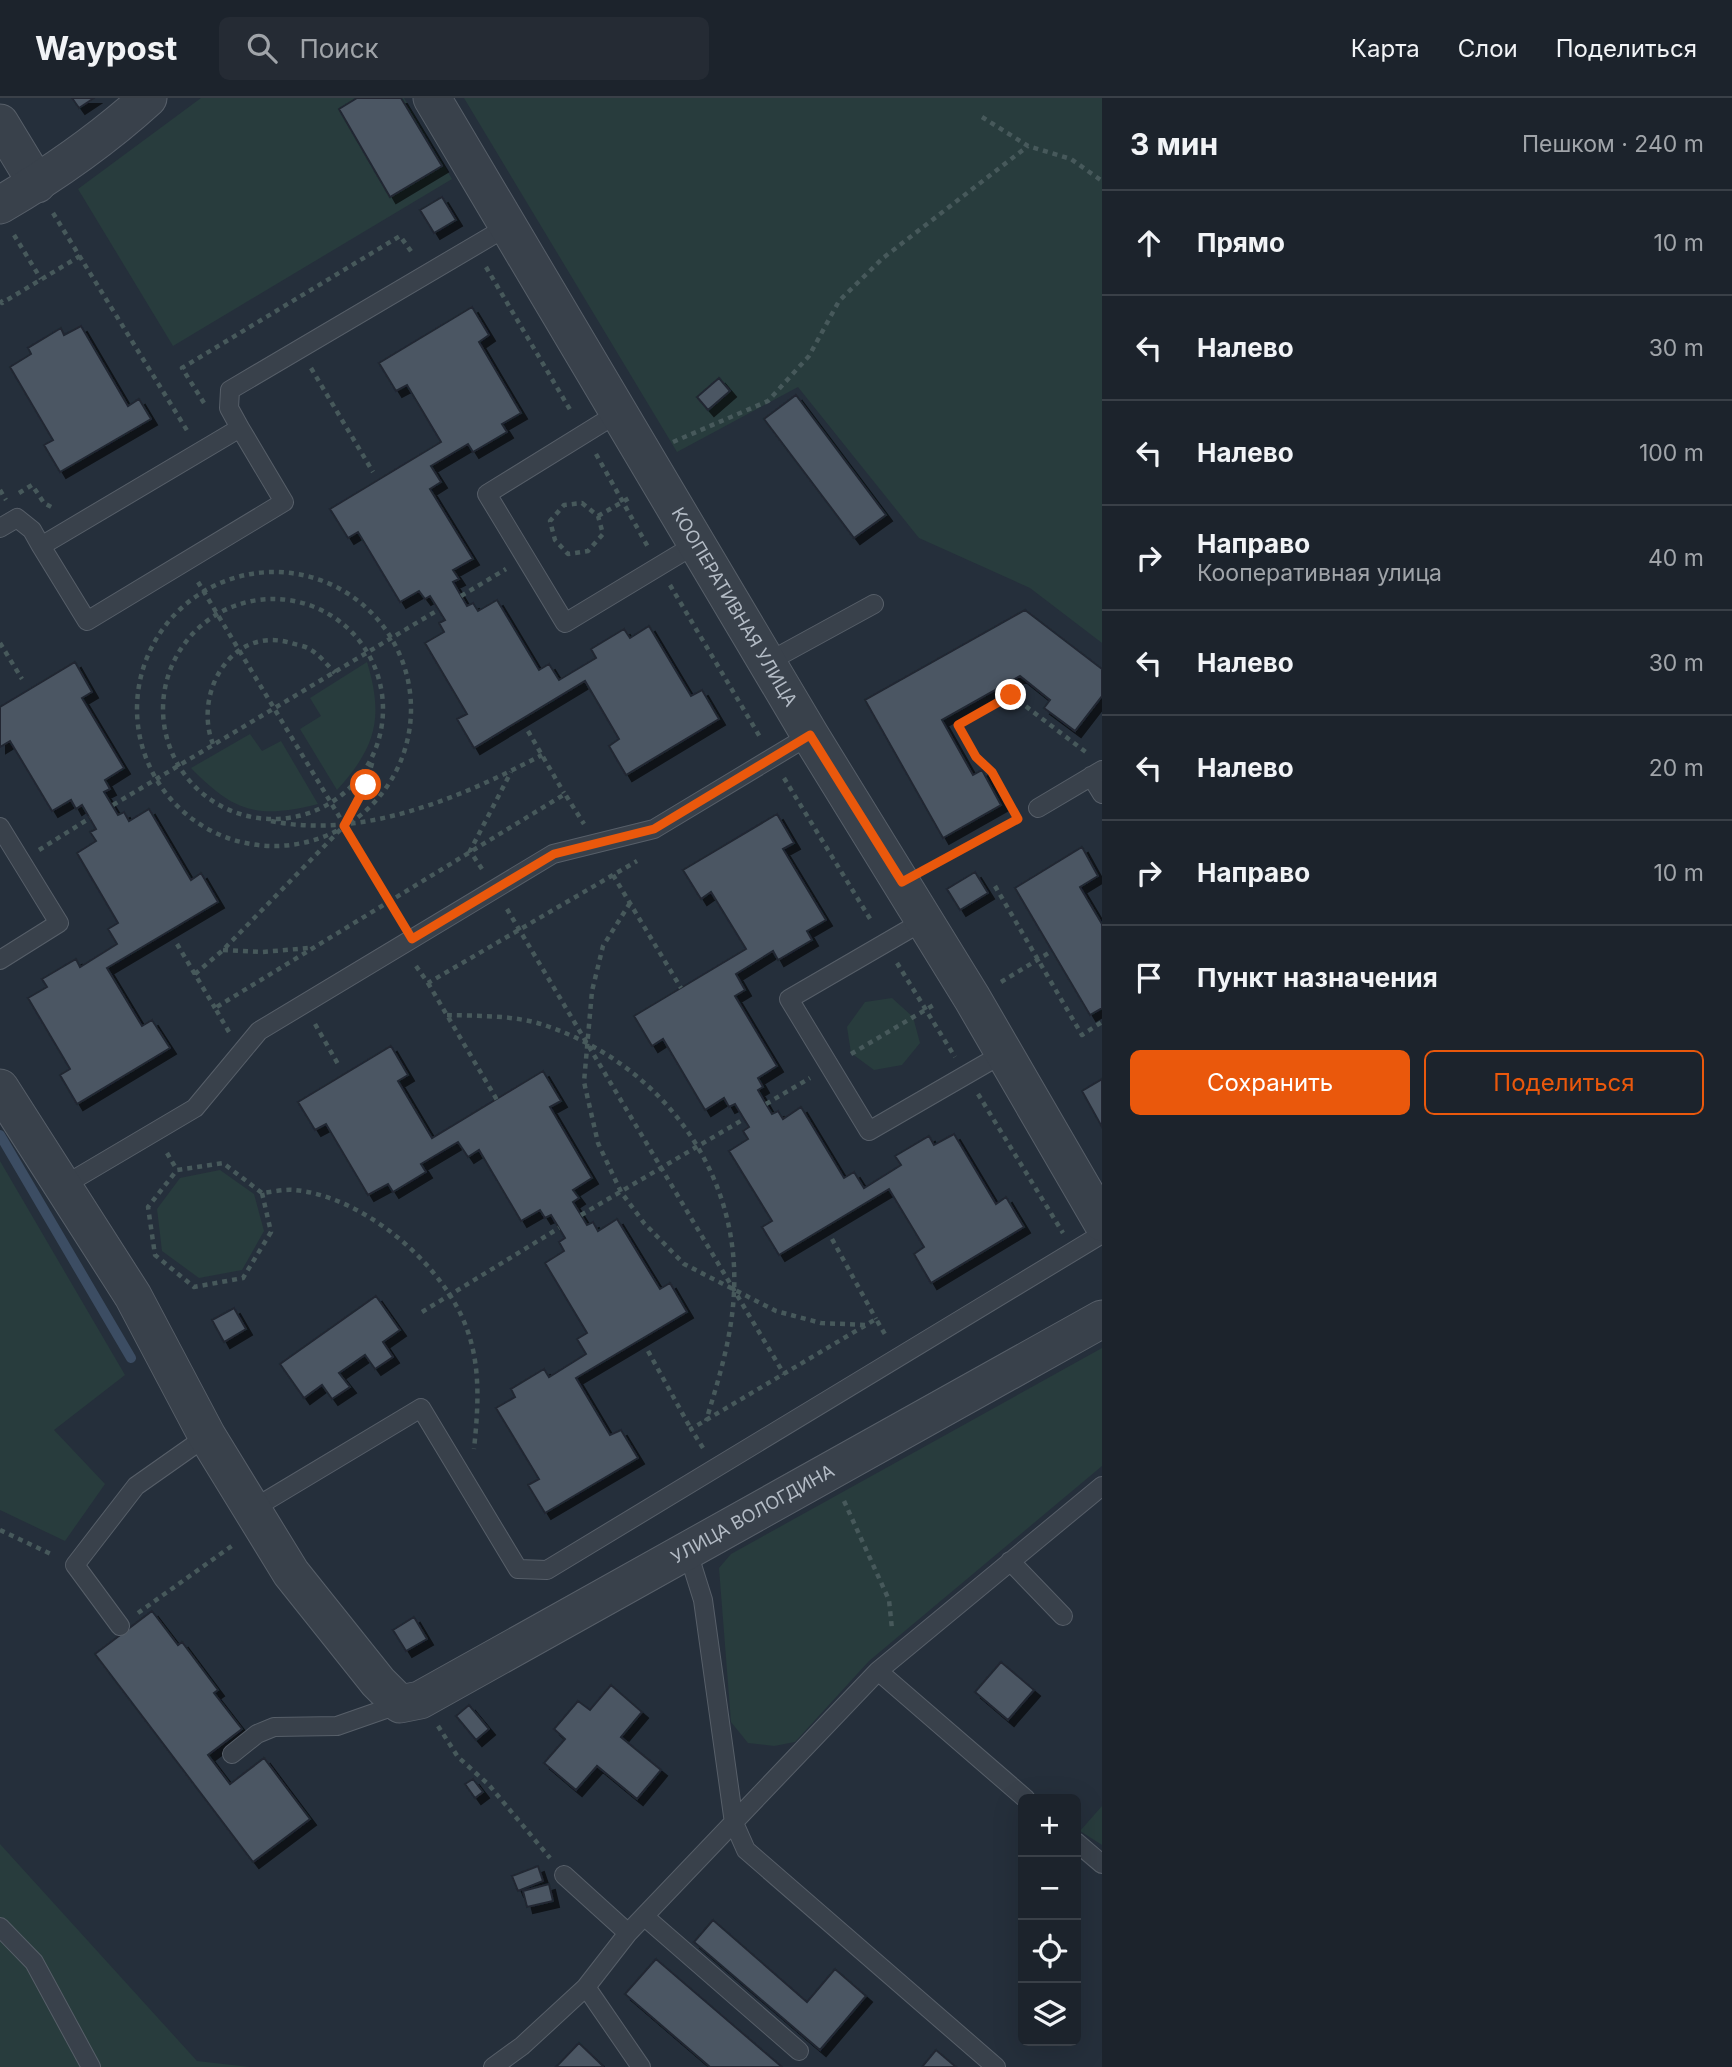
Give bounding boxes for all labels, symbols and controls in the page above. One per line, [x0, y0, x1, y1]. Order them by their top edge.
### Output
search box [219, 17, 709, 80]
text: Waypost [35, 28, 177, 68]
icon: search [243, 29, 281, 67]
text: Поиск [299, 33, 379, 64]
text: Карта [1351, 34, 1420, 63]
text: Слои [1458, 34, 1518, 63]
text: Поделиться [1556, 34, 1697, 63]
text: 3 мин [1130, 126, 1218, 162]
text: Пешком · 240 m [1522, 130, 1704, 158]
icon: ahead [1130, 224, 1168, 262]
text: Прямо [1197, 227, 1285, 258]
text: 10 m [1654, 229, 1704, 257]
icon: left [1130, 329, 1168, 367]
text: Налево [1197, 332, 1294, 363]
text: 30 m [1649, 334, 1704, 362]
icon: left [1130, 434, 1168, 472]
text: Налево [1197, 437, 1294, 468]
text: 100 m [1639, 439, 1704, 467]
street label: КООПЕРАТИВНАЯ УЛИЦА [667, 504, 802, 710]
text: Направо [1197, 528, 1310, 559]
icon: right [1130, 539, 1168, 577]
text: 40 m [1648, 544, 1704, 572]
text: Кооперативная улица [1197, 559, 1442, 587]
icon: left [1130, 644, 1168, 682]
text: Налево [1197, 647, 1294, 678]
text: 30 m [1649, 649, 1704, 677]
route end [995, 679, 1026, 710]
icon: left [1130, 749, 1168, 787]
text: Налево [1197, 752, 1294, 783]
text: 20 m [1649, 754, 1704, 782]
route start [350, 769, 381, 800]
icon: right [1130, 854, 1168, 892]
text: Направо [1197, 857, 1310, 888]
text: 10 m [1654, 859, 1704, 887]
icon: arrive [1130, 959, 1168, 997]
text: Пункт назначения [1197, 962, 1438, 993]
button: Сохранить [1130, 1050, 1410, 1115]
button: Поделиться [1424, 1050, 1704, 1115]
street label: УЛИЦА ВОЛОГДИНА [667, 1460, 838, 1568]
map controls [1018, 1794, 1081, 2046]
button: + [1018, 1794, 1081, 1857]
button: − [1018, 1857, 1081, 1920]
button: locate [1018, 1920, 1081, 1983]
button: layers [1018, 1983, 1081, 2046]

